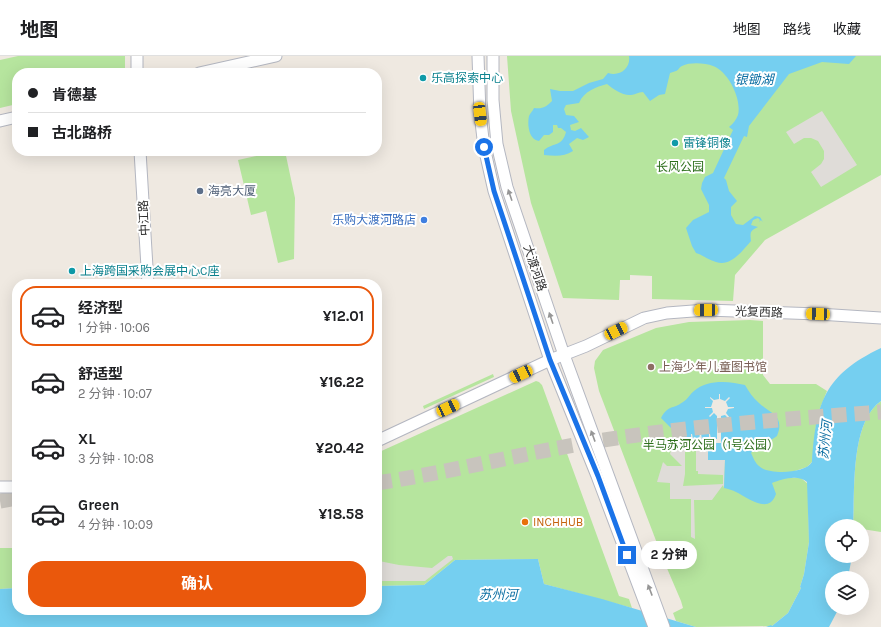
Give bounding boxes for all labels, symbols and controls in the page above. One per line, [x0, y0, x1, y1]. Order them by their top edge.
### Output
text: 地图 [20, 19, 58, 41]
text: 地图 [733, 21, 761, 38]
text: 路线 [783, 21, 811, 38]
text: 收藏 [833, 21, 861, 38]
place label: 乐高探索中心 [431, 71, 503, 85]
water label: 银锄湖 [734, 72, 775, 87]
marker: 乐高探索中心 [418, 73, 428, 83]
text: 肯德基 [52, 86, 97, 104]
car [473, 101, 487, 127]
text: 古北路桥 [52, 124, 112, 142]
place label: 雷锋铜像 [683, 136, 731, 150]
route start [475, 138, 493, 156]
marker: 雷锋铜像 [670, 138, 680, 148]
park label: 长风公园 [656, 160, 704, 174]
place label: 海亮大厦 [208, 184, 256, 198]
marker: 海亮大厦 [195, 186, 205, 196]
one-way arrow [507, 188, 513, 200]
street label: 中江路 [136, 200, 152, 236]
place label: 乐购大渡河路店 [332, 213, 416, 227]
marker: 乐购大渡河路店 [419, 215, 429, 225]
street label: 大渡河路 [521, 243, 549, 293]
place label: 上海跨国采购会展中心C座 [80, 264, 219, 278]
marker: 上海跨国采购会展中心C座 [67, 266, 77, 276]
icon: car [30, 298, 66, 334]
text: 经济型 [78, 299, 123, 317]
car [694, 304, 718, 316]
street label: 光复西路 [735, 304, 783, 320]
text: ¥12.01 [323, 307, 364, 325]
car [806, 308, 830, 320]
one-way arrow [548, 311, 554, 323]
text: 1 分钟 · 10:06 [78, 320, 150, 335]
car [603, 320, 629, 342]
place label: 上海少年儿童图书馆 [659, 360, 767, 374]
marker: 上海少年儿童图书馆 [646, 362, 656, 372]
car [508, 363, 534, 385]
icon: car [30, 364, 66, 400]
text: 舒适型 [78, 365, 123, 383]
text: ¥16.22 [319, 373, 364, 391]
text: 2 分钟 · 10:07 [78, 386, 152, 401]
car [435, 397, 461, 419]
water label: 苏州河 [816, 417, 835, 460]
icon: car [30, 430, 66, 466]
text: XL [78, 430, 96, 448]
one-way arrow [590, 430, 596, 442]
park label: 半马苏河公园（1号公园） [643, 438, 779, 452]
text: ¥20.42 [315, 439, 364, 457]
text: 3 分钟 · 10:08 [78, 451, 154, 466]
icon: car [30, 496, 66, 532]
text: Green [78, 496, 119, 514]
text: ¥18.58 [319, 505, 364, 523]
place label: INCHHUB [533, 515, 583, 529]
text: 4 分钟 · 10:09 [78, 517, 153, 532]
marker: INCHHUB [520, 517, 530, 527]
map controls [825, 519, 869, 615]
button: locate [825, 519, 869, 563]
callout: 2 分钟 [641, 541, 697, 569]
route end [618, 546, 636, 564]
text: 2 分钟 [650, 547, 688, 562]
button: 确认 [28, 561, 366, 607]
button: layers [825, 571, 869, 615]
one-way arrow [647, 584, 653, 596]
water label: 苏州河 [478, 587, 520, 602]

